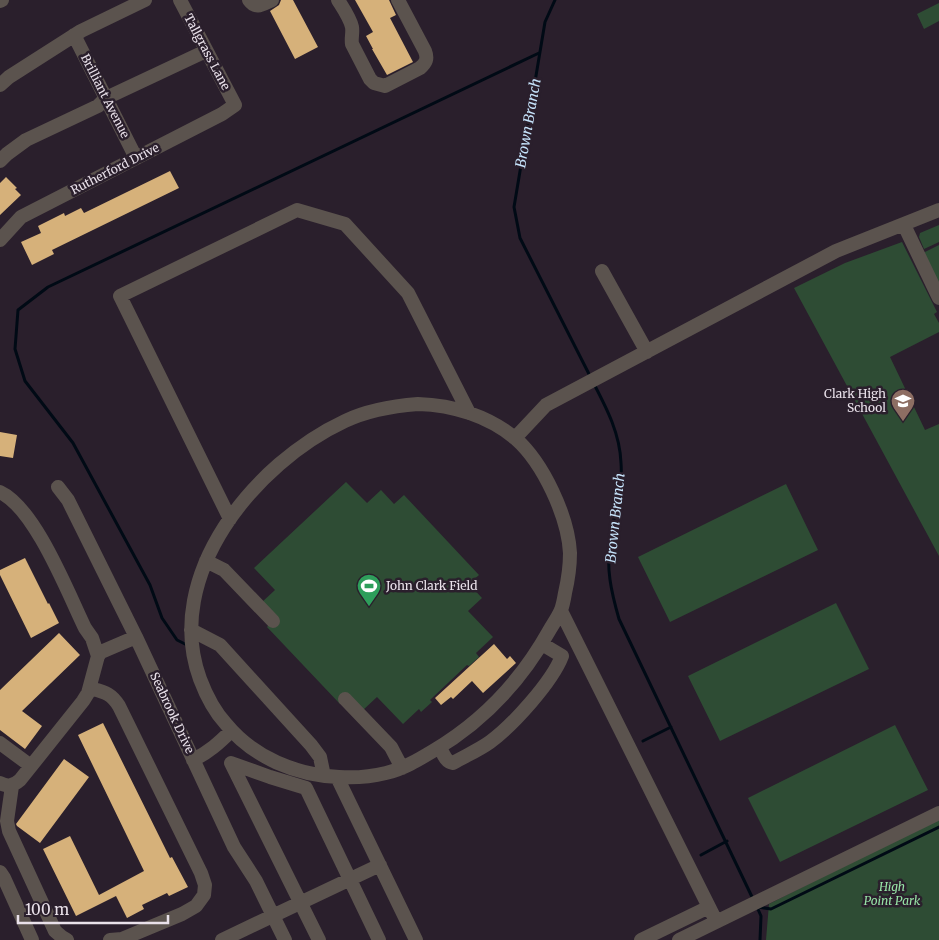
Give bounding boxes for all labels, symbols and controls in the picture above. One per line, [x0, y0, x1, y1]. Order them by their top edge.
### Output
street label: Tallgrass Lane [181, 11, 234, 92]
street label: Brilliant Avenue [78, 51, 133, 140]
water label: Brown Branch [511, 77, 545, 169]
street label: Rutherford Drive [68, 140, 162, 197]
place label: Clark High School [824, 386, 886, 415]
school or university icon: Clark High School [890, 388, 916, 422]
water label: Brown Branch [601, 472, 629, 564]
sports icon: John Clark Field [356, 573, 382, 607]
place label: John Clark Field [385, 578, 477, 593]
street label: Seabrook Drive [147, 670, 198, 756]
park label: High Point Park [864, 879, 921, 908]
scale bar [18, 892, 168, 924]
text: 100 m [25, 900, 69, 919]

